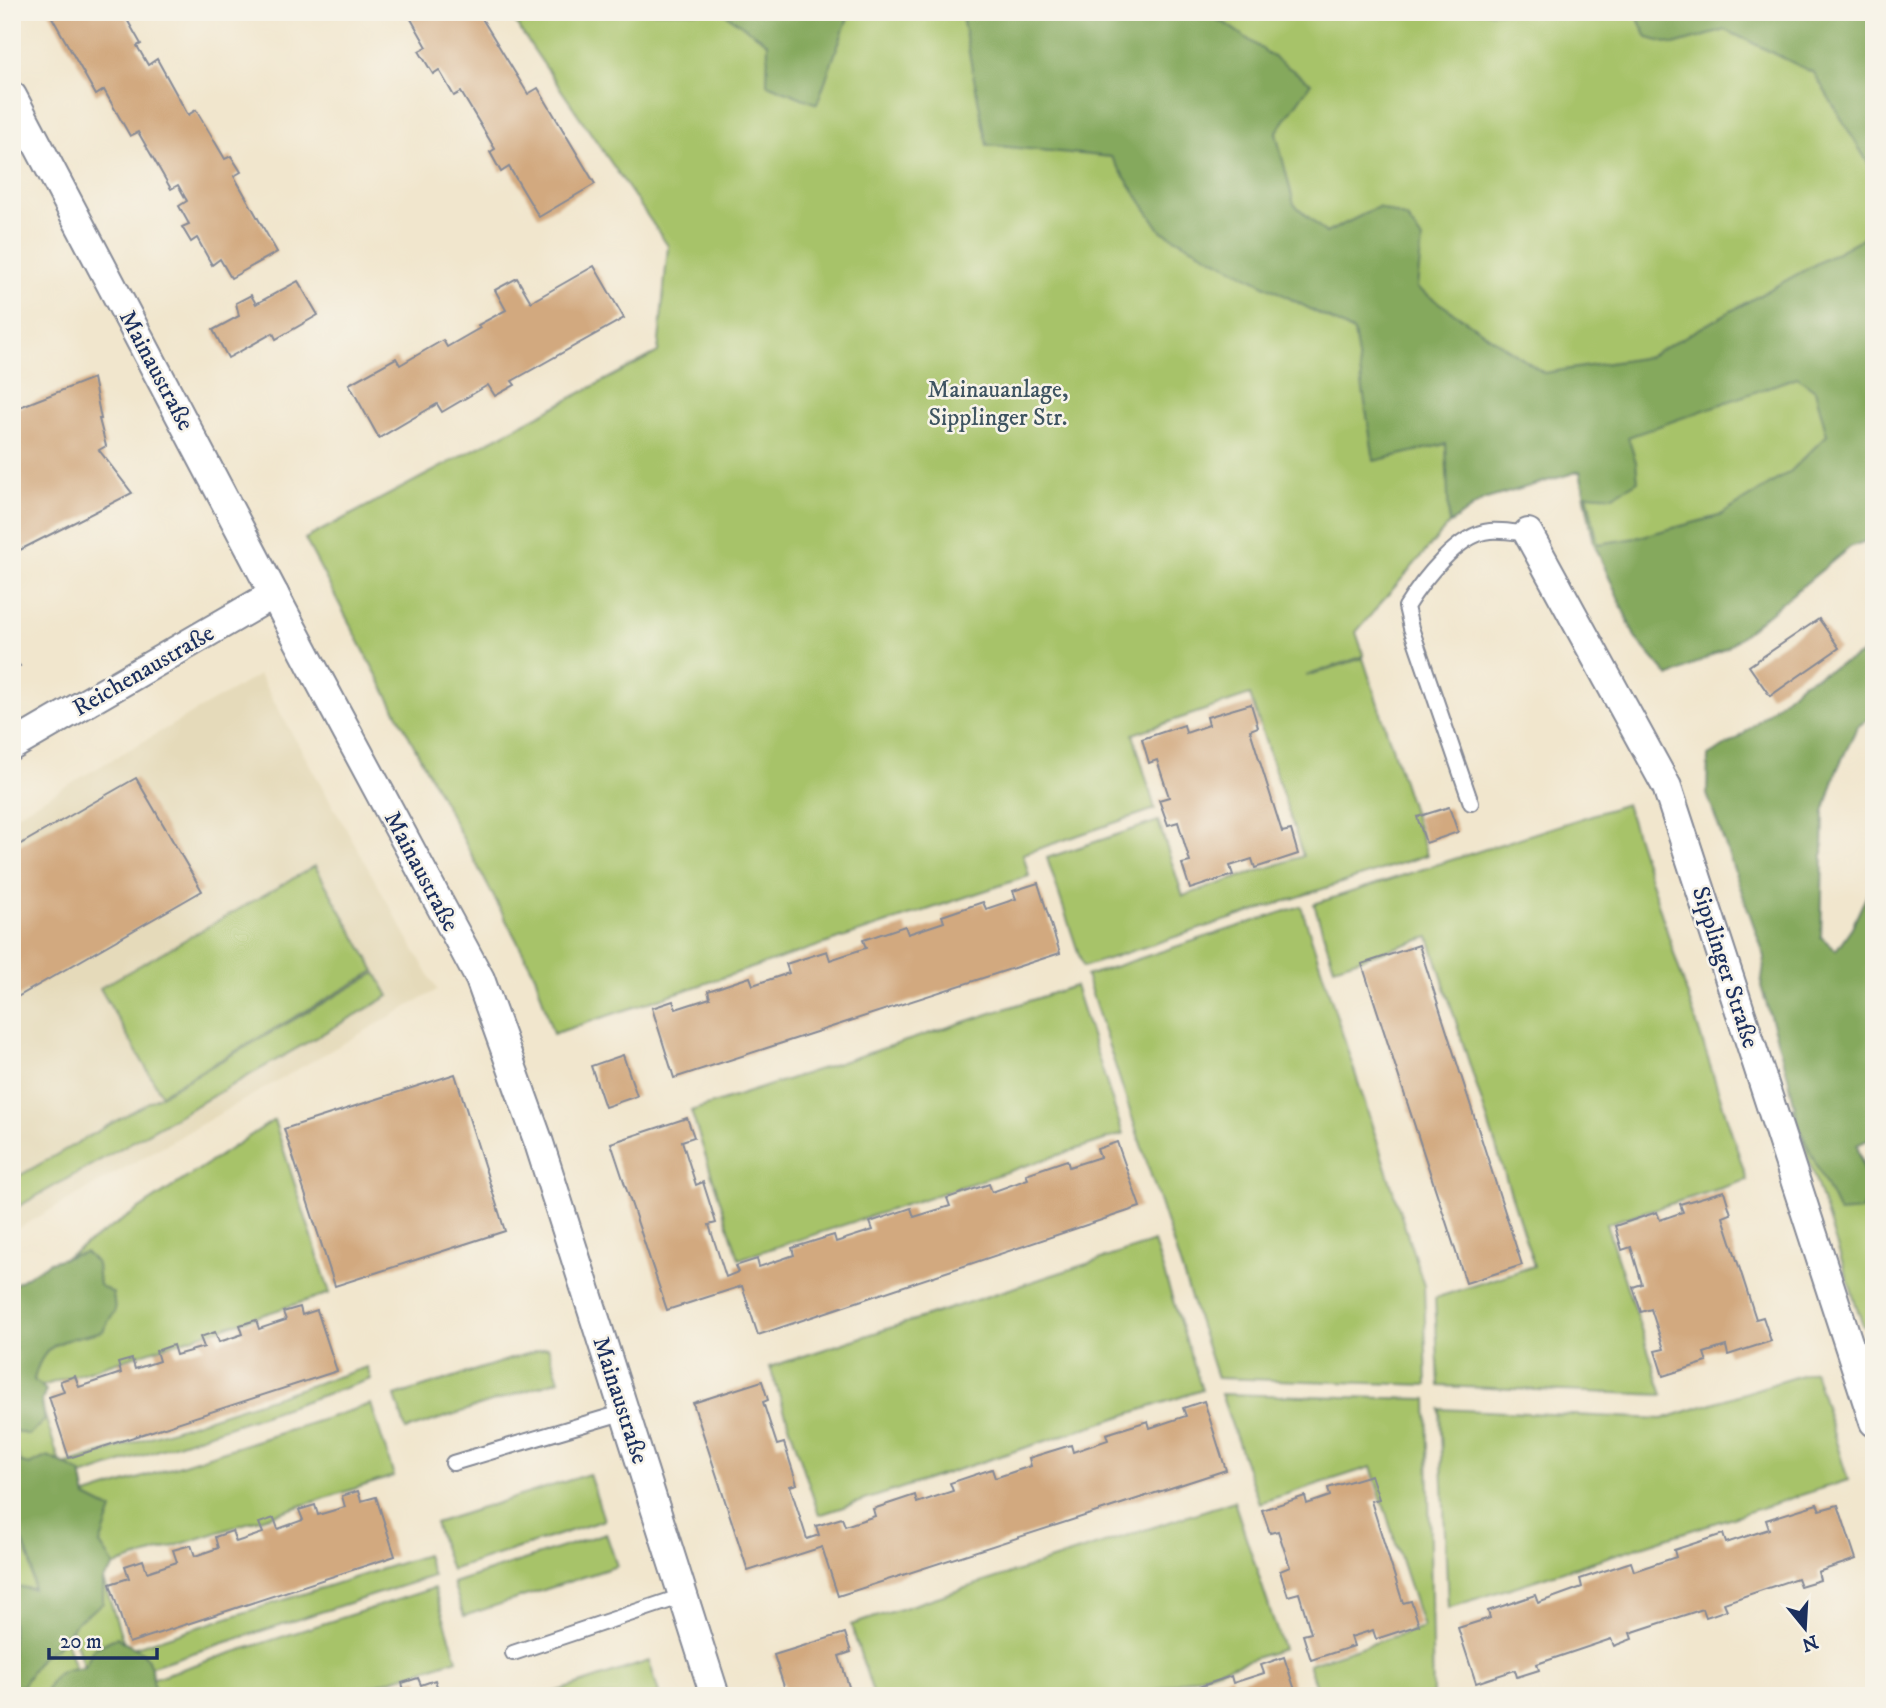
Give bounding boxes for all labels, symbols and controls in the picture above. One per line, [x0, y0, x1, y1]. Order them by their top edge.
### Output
street label: Mainaustraße [112, 305, 200, 436]
park label: Mainauanlage, Sipplinger Str. [928, 375, 1068, 433]
street label: Reichenaustraße [67, 618, 220, 723]
street label: Mainaustraße [377, 806, 465, 937]
street label: Sipplinger Straße [1685, 883, 1765, 1052]
street label: Mainaustraße [585, 1333, 655, 1468]
north arrow [1770, 1592, 1840, 1662]
scale bar [49, 1617, 158, 1661]
text: 20 m [60, 1629, 102, 1655]
text: N [1798, 1629, 1821, 1656]

